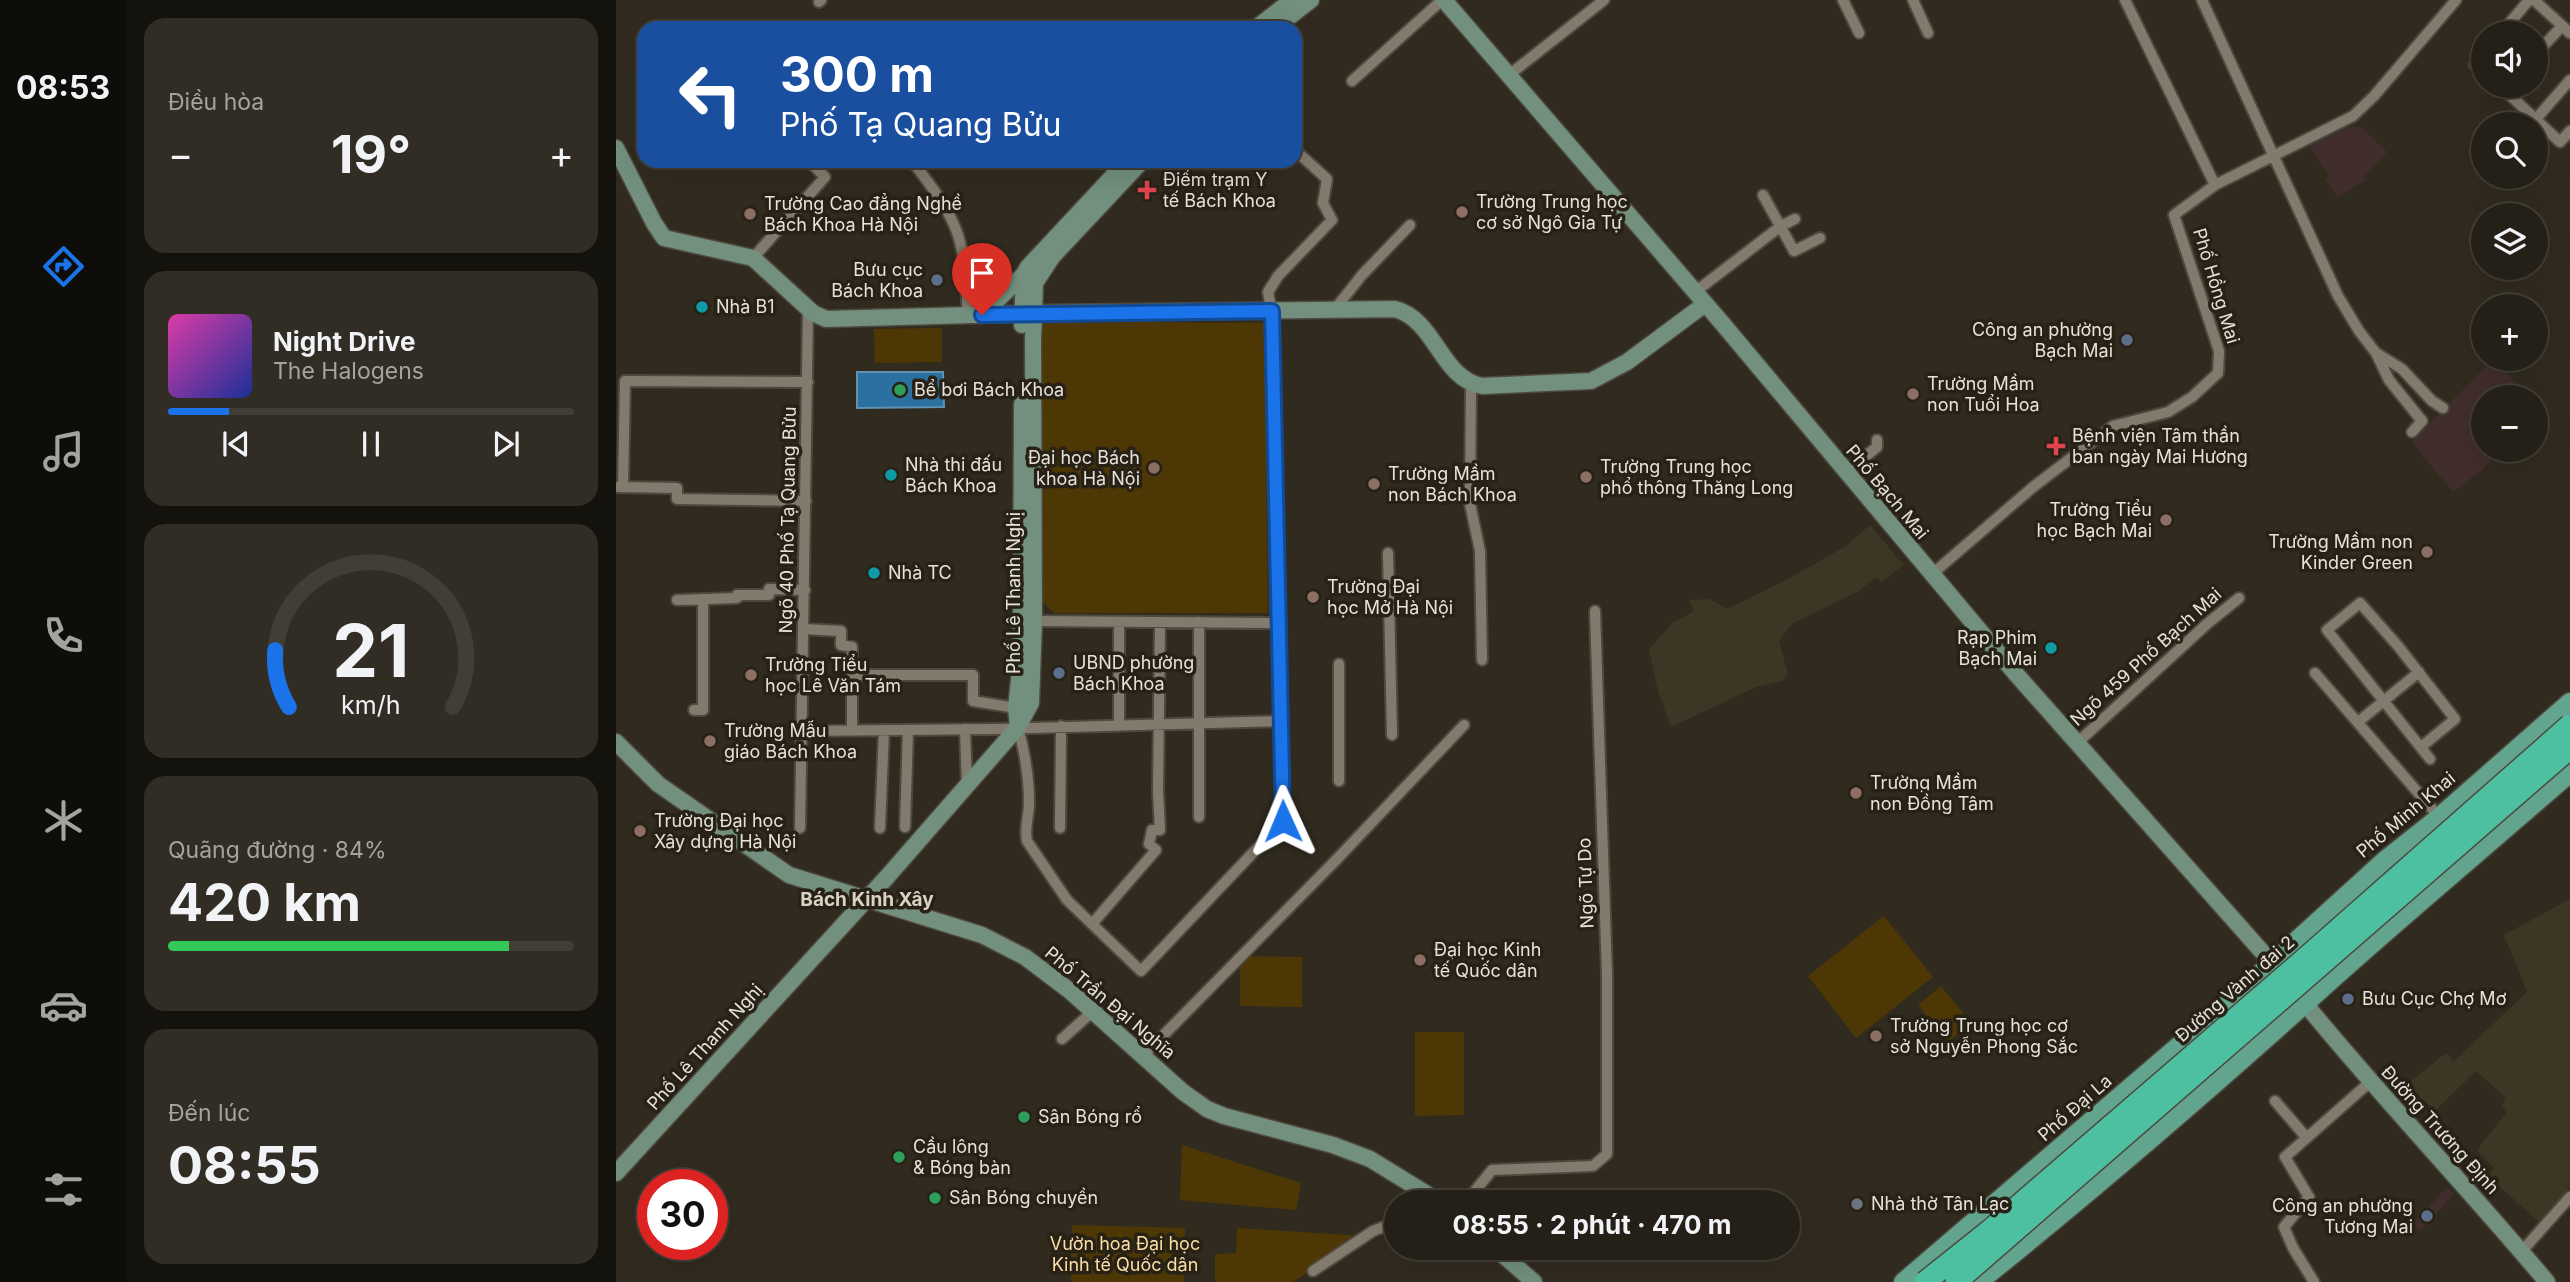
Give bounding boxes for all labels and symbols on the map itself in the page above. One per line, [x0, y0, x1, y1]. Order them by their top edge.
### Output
place label: Điểm trạm Y tế Bách Khoa [1163, 169, 1276, 211]
marker: Điểm trạm Y tế Bách Khoa [1137, 180, 1157, 200]
place label: Trường Trung học cơ sở Ngô Gia Tự [1476, 191, 1628, 233]
place label: Trường Cao đẳng Nghề Bách Khoa Hà Nội [764, 193, 962, 235]
marker: Trường Trung học cơ sở Ngô Gia Tự [1454, 204, 1470, 220]
marker: Trường Cao đẳng Nghề Bách Khoa Hà Nội [742, 206, 758, 222]
street label: Phố Hồng Mai [2189, 226, 2244, 346]
pin [952, 243, 1012, 315]
place label: Bưu cục Bách Khoa [831, 259, 923, 301]
marker: Bưu cục Bách Khoa [929, 272, 945, 288]
place label: Nhà B1 [716, 296, 774, 317]
marker: Nhà B1 [694, 299, 710, 315]
place label: Công an phường Bạch Mai [1972, 319, 2113, 361]
marker: Công an phường Bạch Mai [2119, 332, 2135, 348]
place label: Trường Mầm non Tuổi Hoa [1927, 373, 2040, 415]
place label: Bể bơi Bách Khoa [914, 379, 1064, 400]
marker: Bể bơi Bách Khoa [892, 382, 908, 398]
marker: Trường Mầm non Tuổi Hoa [1905, 386, 1921, 402]
street label: Ngõ 40 Phố Tạ Quang Bửu [775, 406, 800, 634]
place label: Bệnh viện Tâm thần ban ngày Mai Hương [2072, 425, 2248, 467]
marker: Bệnh viện Tâm thần ban ngày Mai Hương [2046, 436, 2066, 456]
street label: Phố Bạch Mai [1842, 440, 1933, 543]
place label: Đại học Bách khoa Hà Nội [1028, 447, 1140, 489]
place label: Nhà thi đấu Bách Khoa [905, 454, 1002, 496]
place label: Trường Trung học phổ thông Thăng Long [1600, 456, 1793, 498]
marker: Đại học Bách khoa Hà Nội [1146, 460, 1162, 476]
place label: Trường Mầm non Bách Khoa [1388, 463, 1517, 505]
marker: Nhà thi đấu Bách Khoa [883, 467, 899, 483]
marker: Trường Trung học phổ thông Thăng Long [1578, 469, 1594, 485]
marker: Trường Mầm non Bách Khoa [1366, 476, 1382, 492]
place label: Trường Tiểu học Bạch Mai [2037, 499, 2152, 541]
street label: Phố Lê Thanh Nghị [1003, 512, 1024, 674]
marker: Trường Tiểu học Bạch Mai [2158, 512, 2174, 528]
place label: Trường Mầm non Kinder Green [2268, 531, 2413, 573]
marker: Trường Mầm non Kinder Green [2419, 544, 2435, 560]
place label: Nhà TC [888, 562, 952, 583]
marker: Nhà TC [866, 565, 882, 581]
place label: Trường Đại học Mở Hà Nội [1327, 576, 1453, 618]
street label: Ngõ 459 Phố Bạch Mai [2066, 583, 2225, 730]
marker: Trường Đại học Mở Hà Nội [1305, 589, 1321, 605]
place label: Rạp Phim Bạch Mai [1957, 627, 2037, 669]
marker: Rạp Phim Bạch Mai [2043, 640, 2059, 656]
place label: UBND phường Bách Khoa [1073, 652, 1194, 694]
place label: Trường Tiểu học Lê Văn Tám [765, 654, 901, 696]
marker: UBND phường Bách Khoa [1051, 665, 1067, 681]
marker: Trường Tiểu học Lê Văn Tám [743, 667, 759, 683]
place label: Trường Mẫu giáo Bách Khoa [724, 720, 857, 762]
marker: Trường Mẫu giáo Bách Khoa [702, 733, 718, 749]
street label: Phố Minh Khai [2352, 767, 2459, 862]
place label: Trường Mầm non Đồng Tâm [1870, 772, 1994, 814]
position arrow [1246, 784, 1320, 858]
marker: Trường Mầm non Đồng Tâm [1848, 785, 1864, 801]
place label: Trường Đại học Xây dựng Hà Nội [654, 810, 796, 852]
marker: Trường Đại học Xây dựng Hà Nội [632, 823, 648, 839]
street label: Ngõ Tự Do [1573, 837, 1598, 929]
district label: Bách Kinh Xây [800, 888, 934, 911]
street label: Đường Vành đai 2 [2171, 931, 2298, 1046]
place label: Đại học Kinh tế Quốc dân [1434, 939, 1541, 981]
street label: Phố Trần Đại Nghĩa [1041, 942, 1180, 1063]
marker: Đại học Kinh tế Quốc dân [1412, 952, 1428, 968]
street label: Phố Lê Thanh Nghị [643, 979, 767, 1114]
place label: Bưu Cục Chợ Mơ [2362, 988, 2507, 1009]
marker: Bưu Cục Chợ Mơ [2340, 991, 2356, 1007]
place label: Trường Trung học cơ sở Nguyễn Phong Sắc [1890, 1015, 2078, 1057]
marker: Trường Trung học cơ sở Nguyễn Phong Sắc [1868, 1028, 1884, 1044]
street label: Đường Trương Định [2377, 1061, 2503, 1198]
street label: Phố Đại La [2034, 1070, 2116, 1145]
place label: Sân Bóng rổ [1038, 1106, 1142, 1127]
marker: Sân Bóng rổ [1016, 1109, 1032, 1125]
place label: Cầu lông & Bóng bàn [913, 1136, 1011, 1178]
marker: Cầu lông & Bóng bàn [891, 1149, 907, 1165]
speed limit sign: 30 [637, 1169, 728, 1260]
place label: Sân Bóng chuyền [949, 1187, 1098, 1208]
marker: Sân Bóng chuyền [927, 1190, 943, 1206]
place label: Nhà thờ Tân Lạc [1871, 1193, 2009, 1214]
place label: Công an phường Tương Mai [2272, 1195, 2413, 1237]
marker: Nhà thờ Tân Lạc [1849, 1196, 1865, 1212]
marker: Công an phường Tương Mai [2419, 1208, 2435, 1224]
park label: Vườn hoa Đại học Kinh tế Quốc dân [1050, 1233, 1200, 1275]

